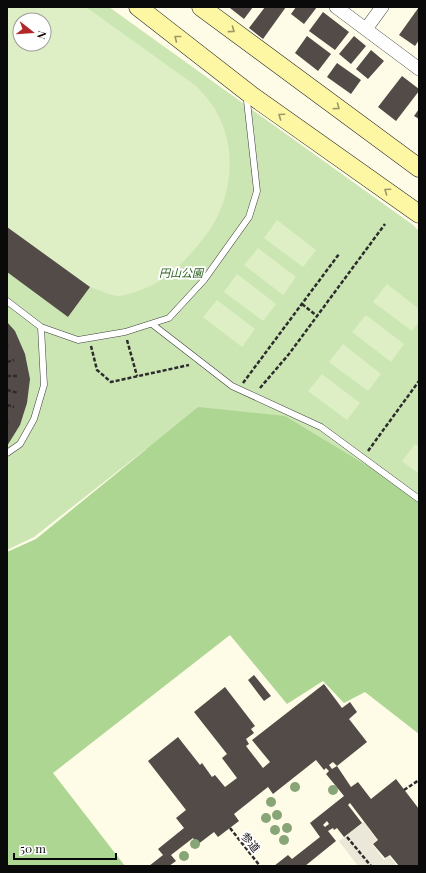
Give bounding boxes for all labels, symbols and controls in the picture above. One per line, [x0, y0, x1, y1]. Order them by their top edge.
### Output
north arrow [12, 12, 52, 52]
one-way arrow [228, 25, 235, 33]
text: N [34, 29, 50, 41]
one-way arrow [175, 35, 182, 42]
one-way arrow [332, 102, 339, 109]
one-way arrow [278, 113, 285, 121]
one-way arrow [385, 189, 392, 196]
park label: 円山公園 [159, 265, 205, 280]
street label: 参道 [238, 829, 264, 855]
scale bar [14, 835, 116, 861]
text: 50 m [20, 840, 46, 856]

